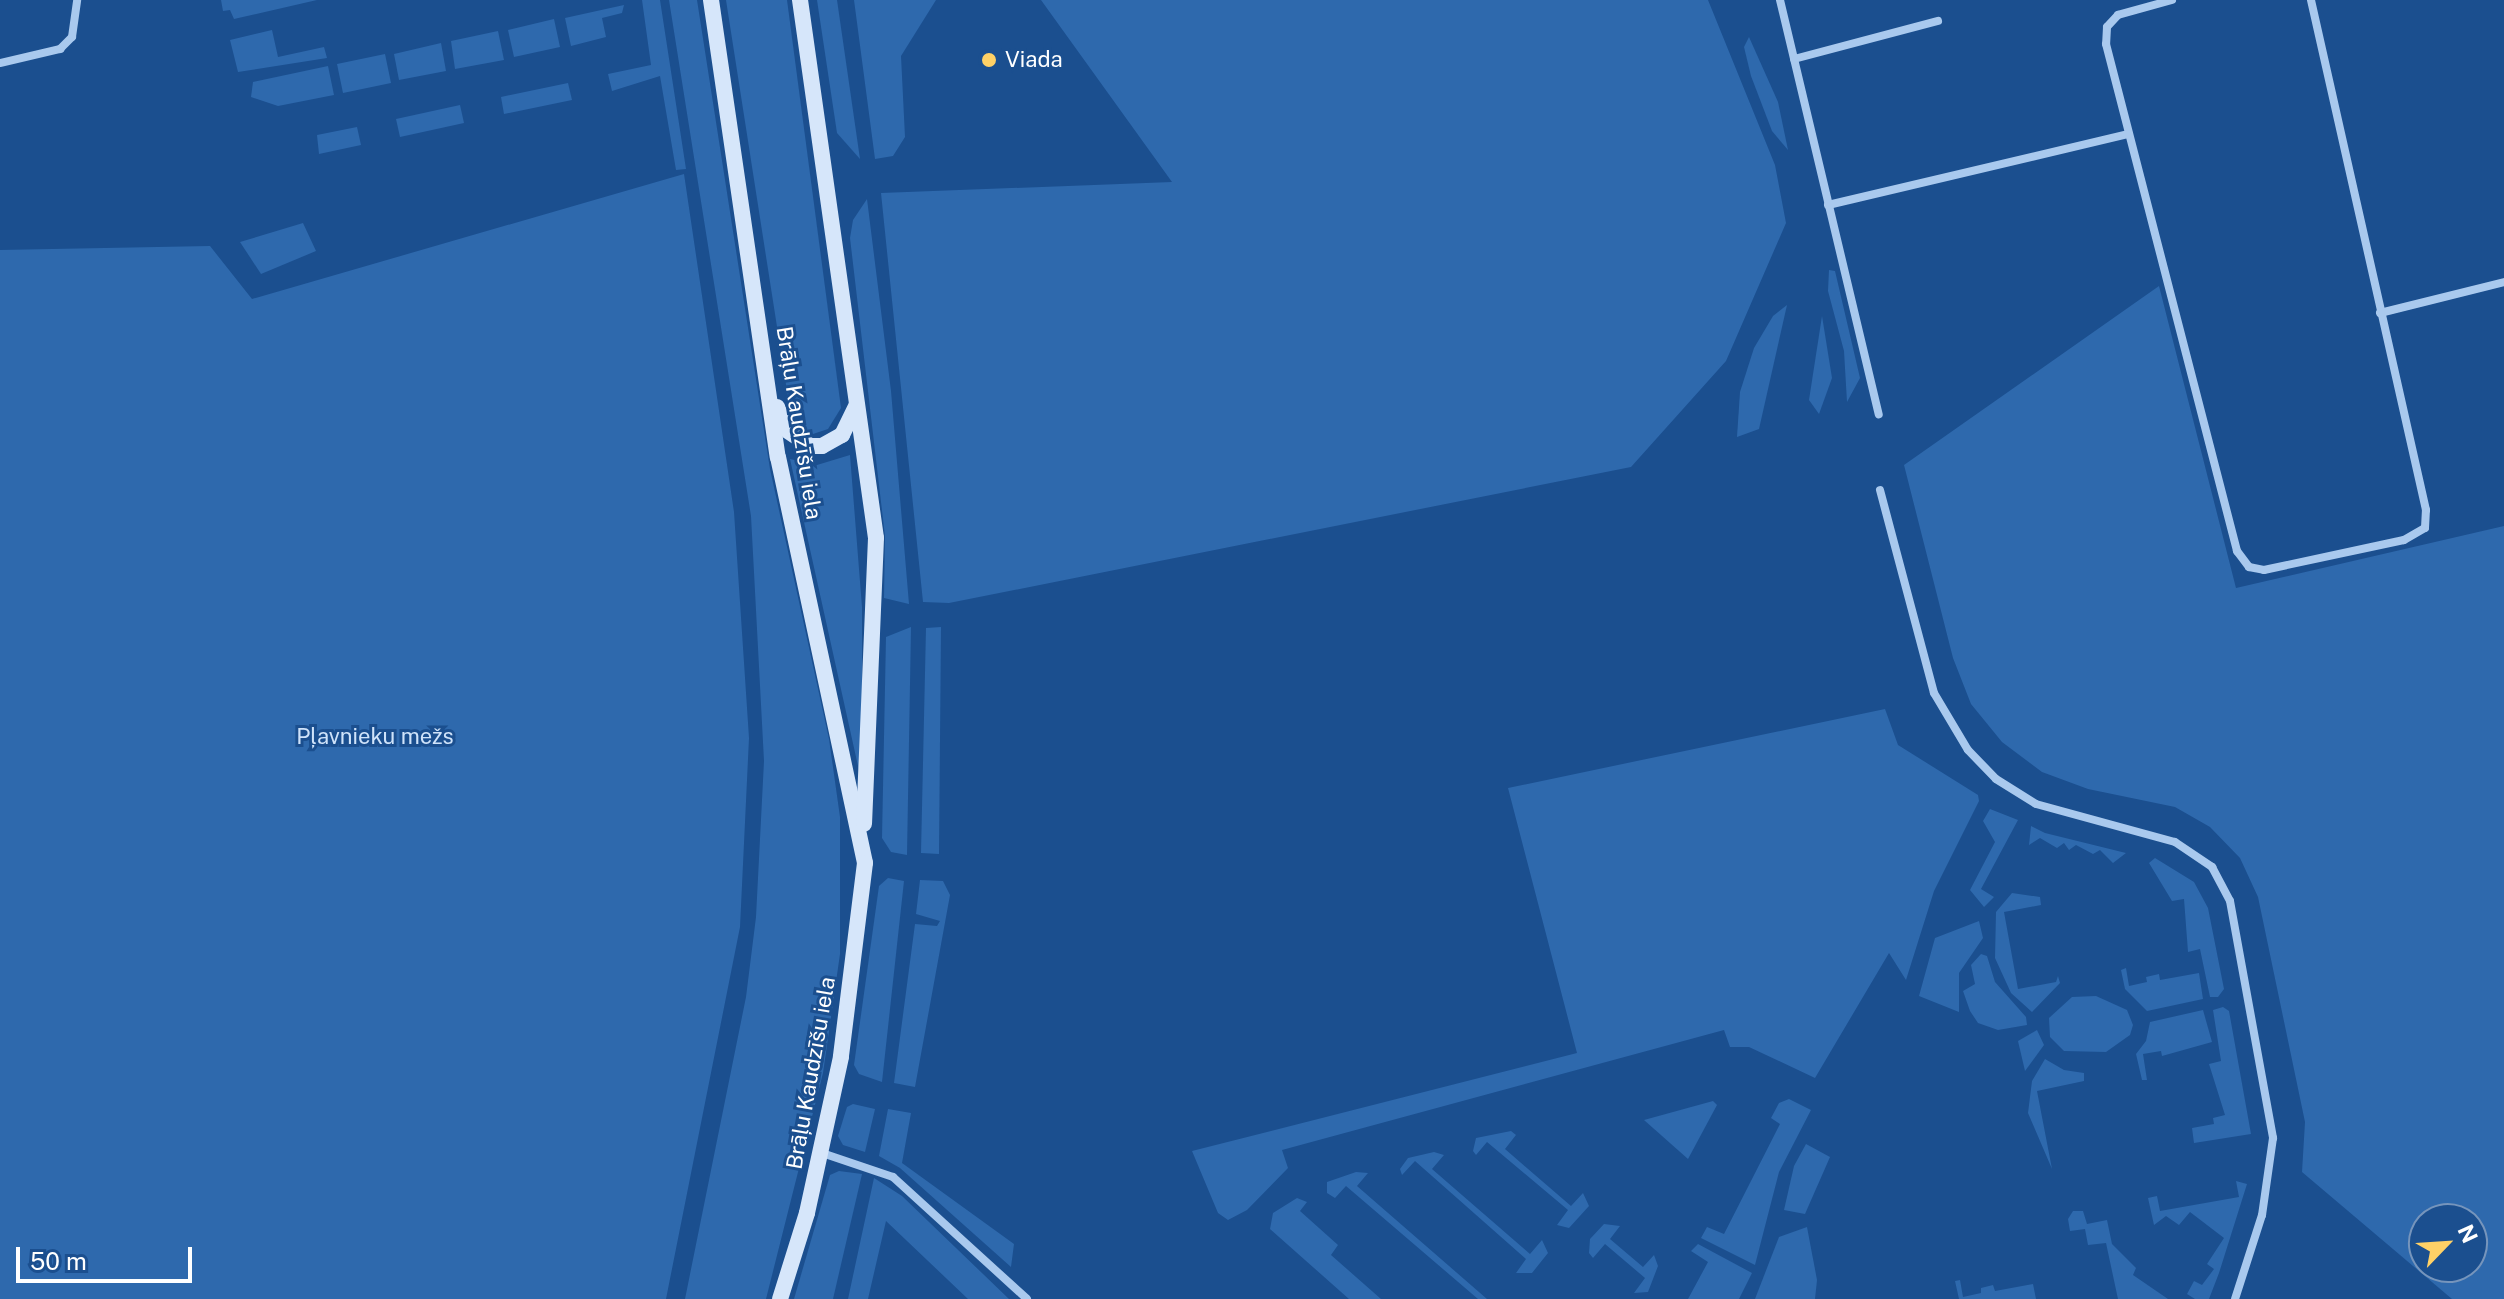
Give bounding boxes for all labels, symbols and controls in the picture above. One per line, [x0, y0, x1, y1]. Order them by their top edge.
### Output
place label: Viada [1005, 47, 1063, 73]
marker: Viada [980, 51, 998, 69]
street label: Brāļu Kaudzīšu iela [771, 325, 827, 521]
park label: Pļavnieku mežs [296, 724, 454, 750]
street label: Brāļu Kaudzīšu iela [781, 975, 841, 1171]
north arrow [2408, 1203, 2488, 1283]
text: N [2453, 1220, 2483, 1247]
scale bar [20, 1231, 196, 1281]
text: 50 m [30, 1247, 87, 1275]

